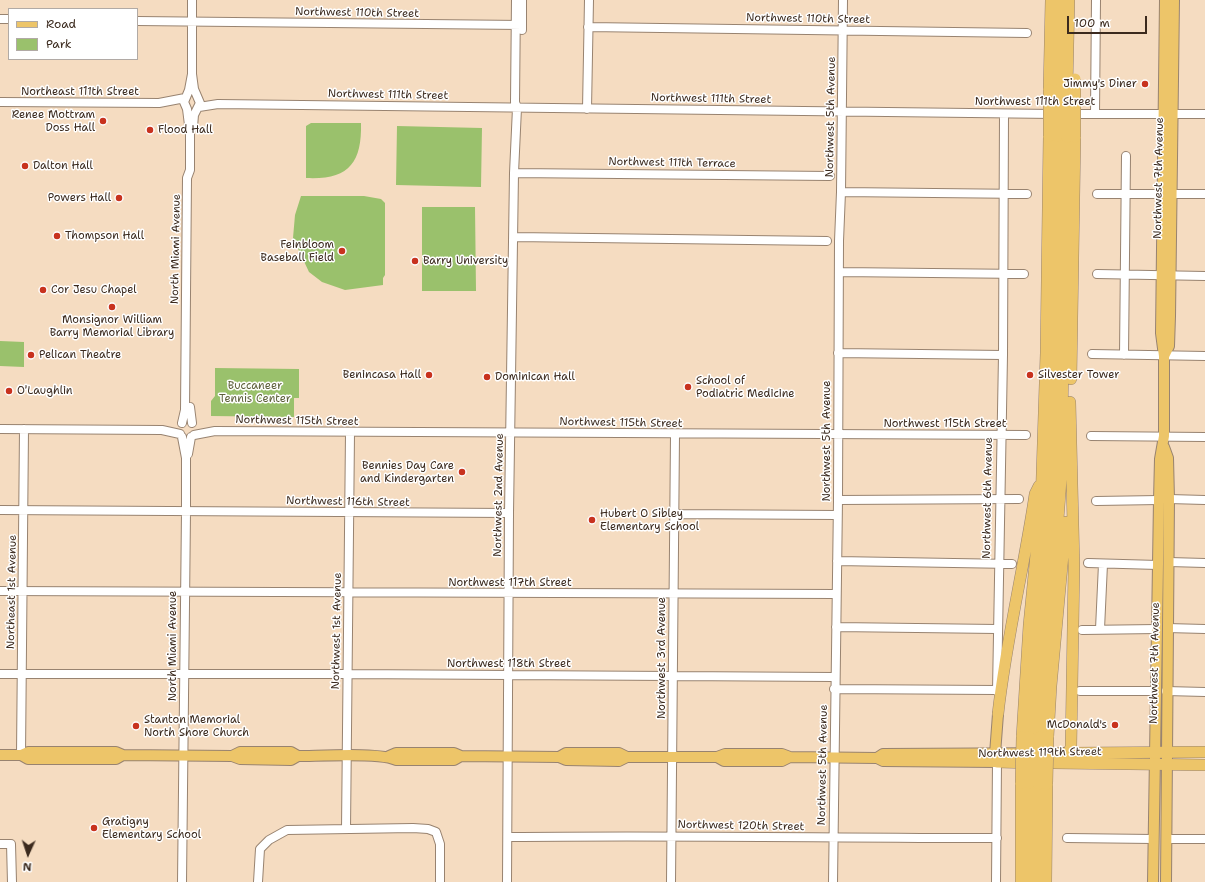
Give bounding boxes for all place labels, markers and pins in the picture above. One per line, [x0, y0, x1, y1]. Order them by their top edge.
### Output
place label: Jimmy's Diner [1063, 77, 1137, 91]
marker: Jimmy's Diner [1140, 79, 1150, 89]
place label: Renee Mottram Doss Hall [12, 108, 95, 134]
marker: Renee Mottram Doss Hall [98, 116, 108, 126]
place label: Flood Hall [158, 123, 212, 137]
marker: Flood Hall [145, 125, 155, 135]
place label: Dalton Hall [33, 159, 93, 173]
marker: Dalton Hall [20, 161, 30, 171]
place label: Powers Hall [48, 191, 111, 205]
marker: Powers Hall [114, 193, 124, 203]
place label: Thompson Hall [65, 229, 144, 243]
marker: Thompson Hall [52, 231, 62, 241]
place label: Feinbloom Baseball Field [261, 238, 334, 264]
marker: Feinbloom Baseball Field [337, 246, 347, 256]
place label: Barry University [423, 254, 508, 268]
marker: Barry University [410, 256, 420, 266]
place label: Cor Jesu Chapel [51, 283, 137, 297]
marker: Cor Jesu Chapel [38, 285, 48, 295]
marker: Monsignor William Barry Memorial Library [107, 302, 117, 312]
place label: Monsignor William Barry Memorial Library [50, 313, 174, 339]
place label: Pelican Theatre [39, 348, 121, 362]
marker: Pelican Theatre [26, 350, 36, 360]
place label: Benincasa Hall [343, 368, 421, 382]
place label: Silvester Tower [1038, 368, 1119, 382]
marker: Benincasa Hall [424, 370, 434, 380]
place label: Dominican Hall [495, 370, 575, 384]
marker: Silvester Tower [1025, 370, 1035, 380]
marker: Dominican Hall [482, 372, 492, 382]
place label: School of Podiatric Medicine [696, 374, 795, 400]
marker: School of Podiatric Medicine [683, 382, 693, 392]
place label: O'Laughlin [17, 384, 73, 398]
marker: O'Laughlin [4, 386, 14, 396]
place label: Bennies Day Care and Kindergarten [360, 459, 454, 485]
marker: Bennies Day Care and Kindergarten [457, 467, 467, 477]
place label: Hubert O Sibley Elementary School [600, 507, 699, 533]
marker: Hubert O Sibley Elementary School [587, 515, 597, 525]
place label: Stanton Memorial North Shore Church [144, 713, 249, 739]
place label: McDonald's [1047, 718, 1107, 732]
marker: McDonald's [1110, 720, 1120, 730]
marker: Stanton Memorial North Shore Church [131, 721, 141, 731]
place label: Gratigny Elementary School [102, 815, 201, 841]
marker: Gratigny Elementary School [89, 823, 99, 833]

